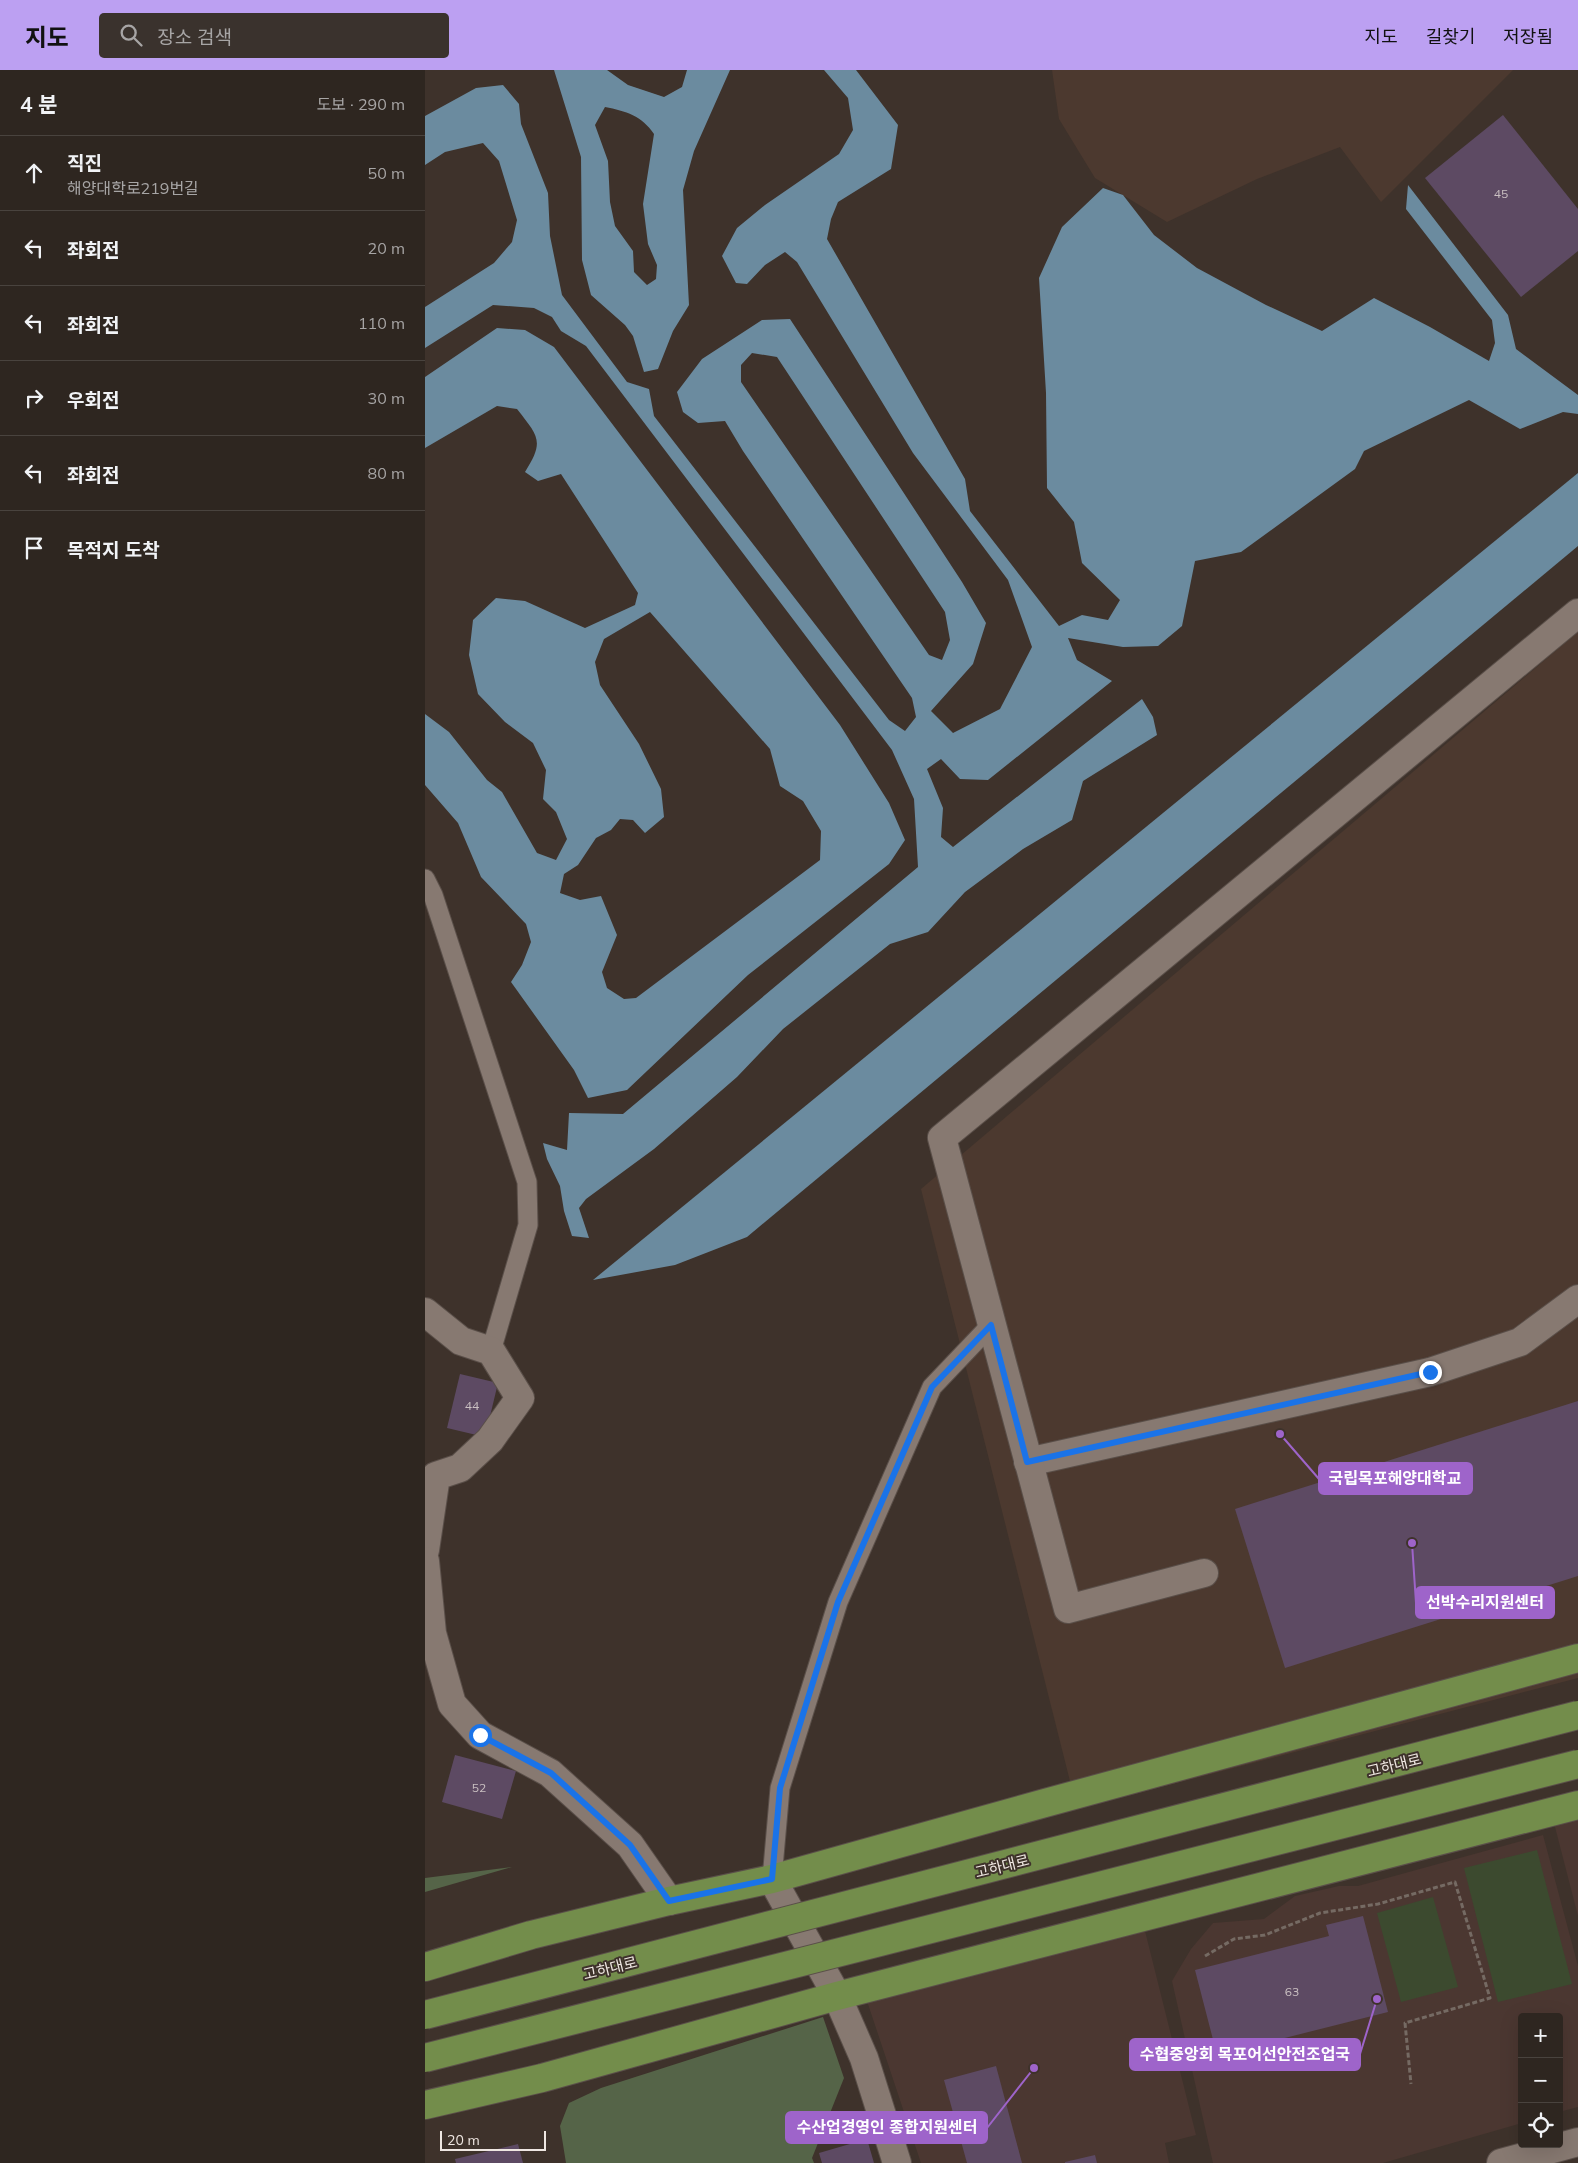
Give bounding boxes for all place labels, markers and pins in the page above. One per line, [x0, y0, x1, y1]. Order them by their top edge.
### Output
callout: 국립목포해양대학교 [1319, 1463, 1472, 1494]
callout: 선박수리지원센터 [1416, 1587, 1554, 1618]
callout: 수협중앙회 목포어선안전조업국 [1130, 2039, 1360, 2070]
callout: 수산업경영인 종합지원센터 [786, 2112, 987, 2143]

